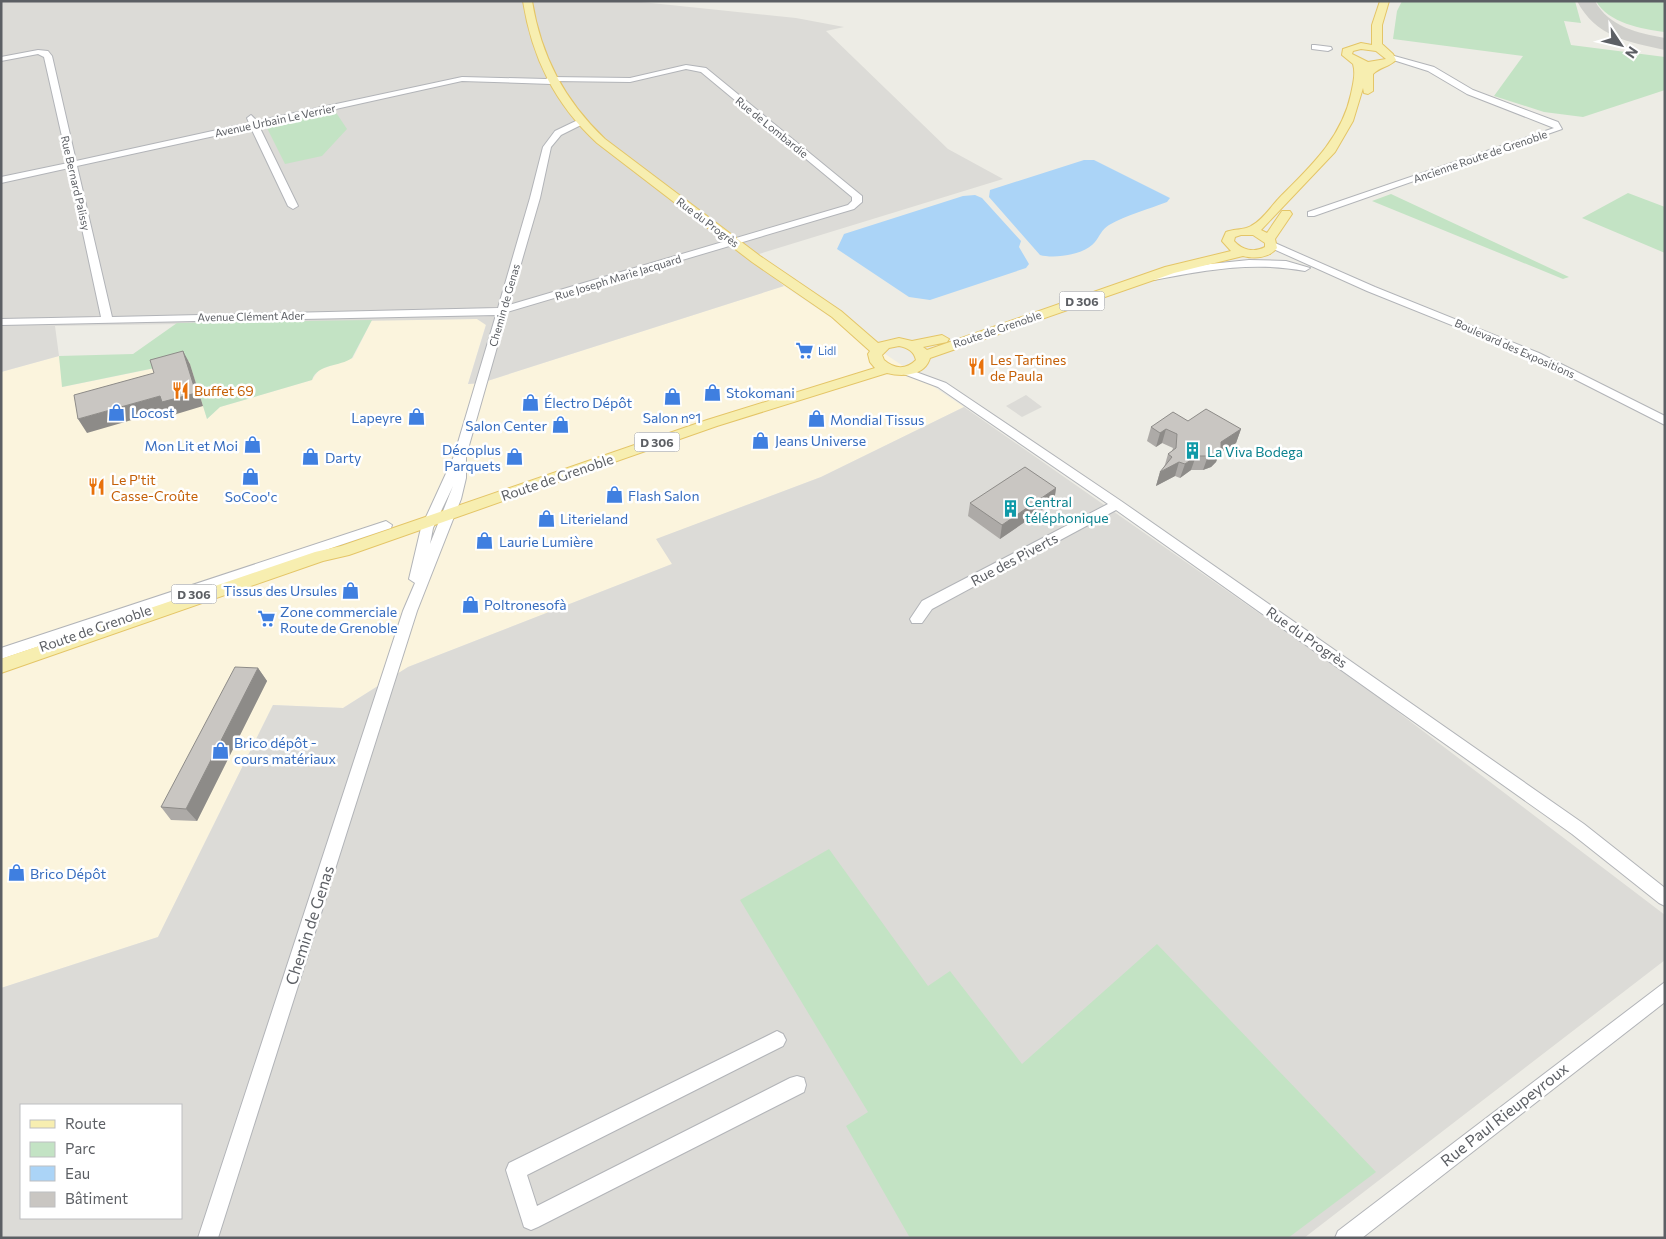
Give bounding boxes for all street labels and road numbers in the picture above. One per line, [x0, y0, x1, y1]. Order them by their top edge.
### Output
street label: Rue de Lombardie [733, 94, 811, 160]
street label: Avenue Urbain Le Verrier [213, 101, 337, 139]
street label: Ancienne Route de Grenoble [1411, 127, 1549, 185]
street label: Rue Bernard Palissy [59, 134, 93, 232]
street label: Rue du Progrès [674, 194, 742, 250]
street label: Rue Joseph Marie Jacquard [553, 252, 683, 303]
street label: Chemin de Genas [486, 262, 522, 348]
road number: D 306 [1060, 292, 1104, 310]
street label: Route de Grenoble [951, 308, 1043, 350]
street label: Avenue Clément Ader [197, 309, 305, 323]
street label: Boulevard des Expositions [1453, 316, 1577, 380]
road number: D 306 [634, 432, 680, 452]
street label: Route de Grenoble [499, 450, 615, 504]
street label: Rue des Piverts [968, 529, 1060, 589]
road number: D 306 [172, 584, 216, 604]
street label: Route de Grenoble [37, 601, 153, 655]
street label: Rue du Progrès [1263, 603, 1351, 671]
street label: Chemin de Genas [281, 863, 337, 987]
street label: Rue Paul Rieupeyroux [1436, 1058, 1572, 1170]

